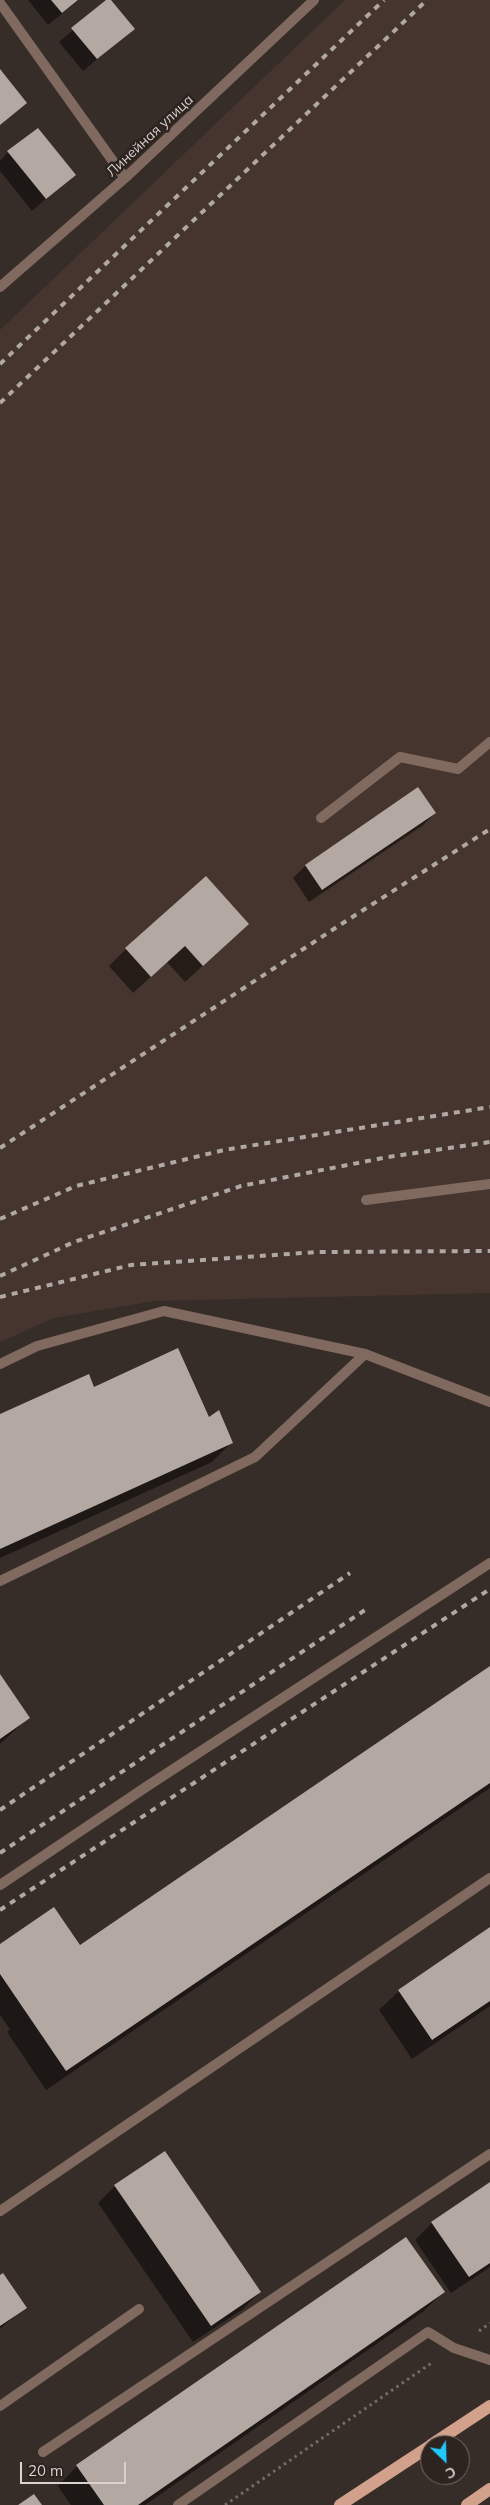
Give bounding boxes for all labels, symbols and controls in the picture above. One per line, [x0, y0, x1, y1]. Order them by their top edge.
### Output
street label: Линейная улица [103, 91, 197, 181]
north arrow [420, 2435, 470, 2485]
scale bar [22, 2452, 129, 2484]
text: 20 m [28, 2461, 63, 2480]
text: С [443, 2463, 459, 2483]

